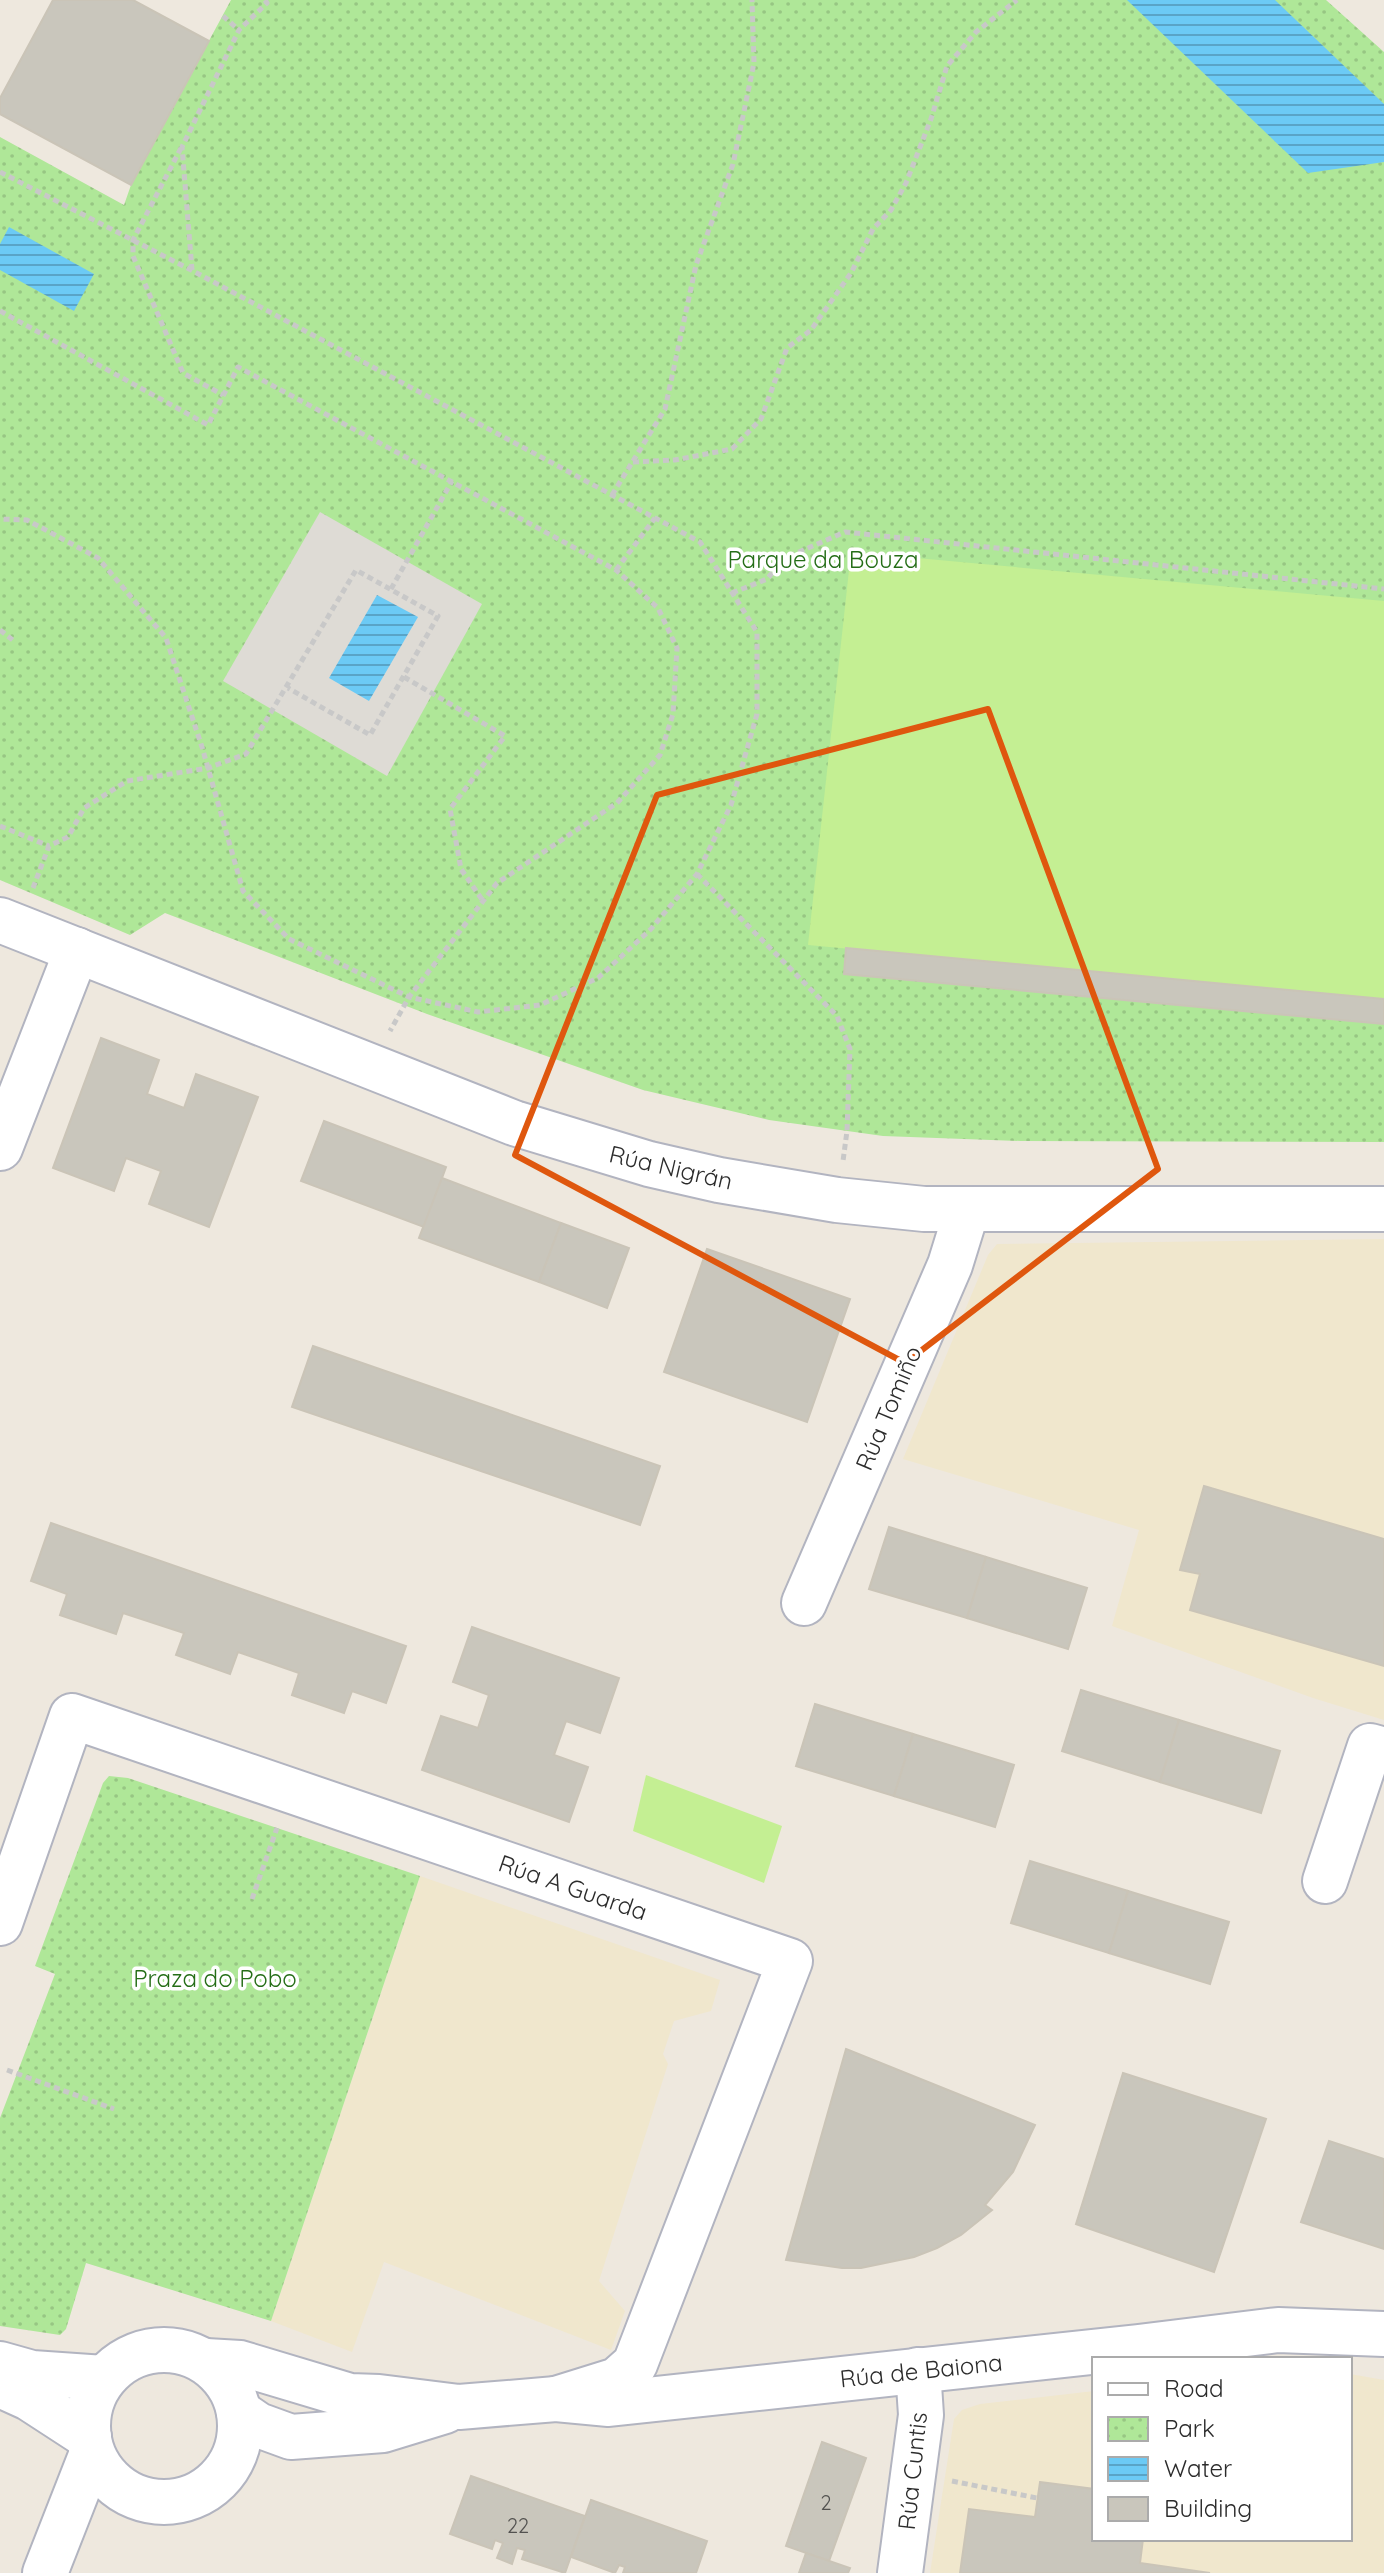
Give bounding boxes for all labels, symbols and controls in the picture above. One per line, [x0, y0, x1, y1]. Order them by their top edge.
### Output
park label: Parque da Bouza [727, 544, 919, 574]
street label: Rúa Nigrán [606, 1138, 736, 1196]
street label: Rúa Tomiño [848, 1341, 928, 1475]
street label: Rúa A Guarda [495, 1848, 651, 1926]
park label: Praza do Pobo [133, 1963, 297, 1993]
street label: Rúa de Baiona [838, 2347, 1004, 2393]
legend [1092, 2357, 1352, 2541]
text: Road [1164, 2373, 1224, 2403]
street label: Rúa Cuntis [891, 2411, 933, 2531]
text: Park [1164, 2413, 1215, 2443]
text: Water [1164, 2453, 1232, 2483]
house number: 2 [820, 2490, 832, 2515]
text: Building [1164, 2493, 1252, 2523]
house number: 22 [507, 2513, 529, 2538]

